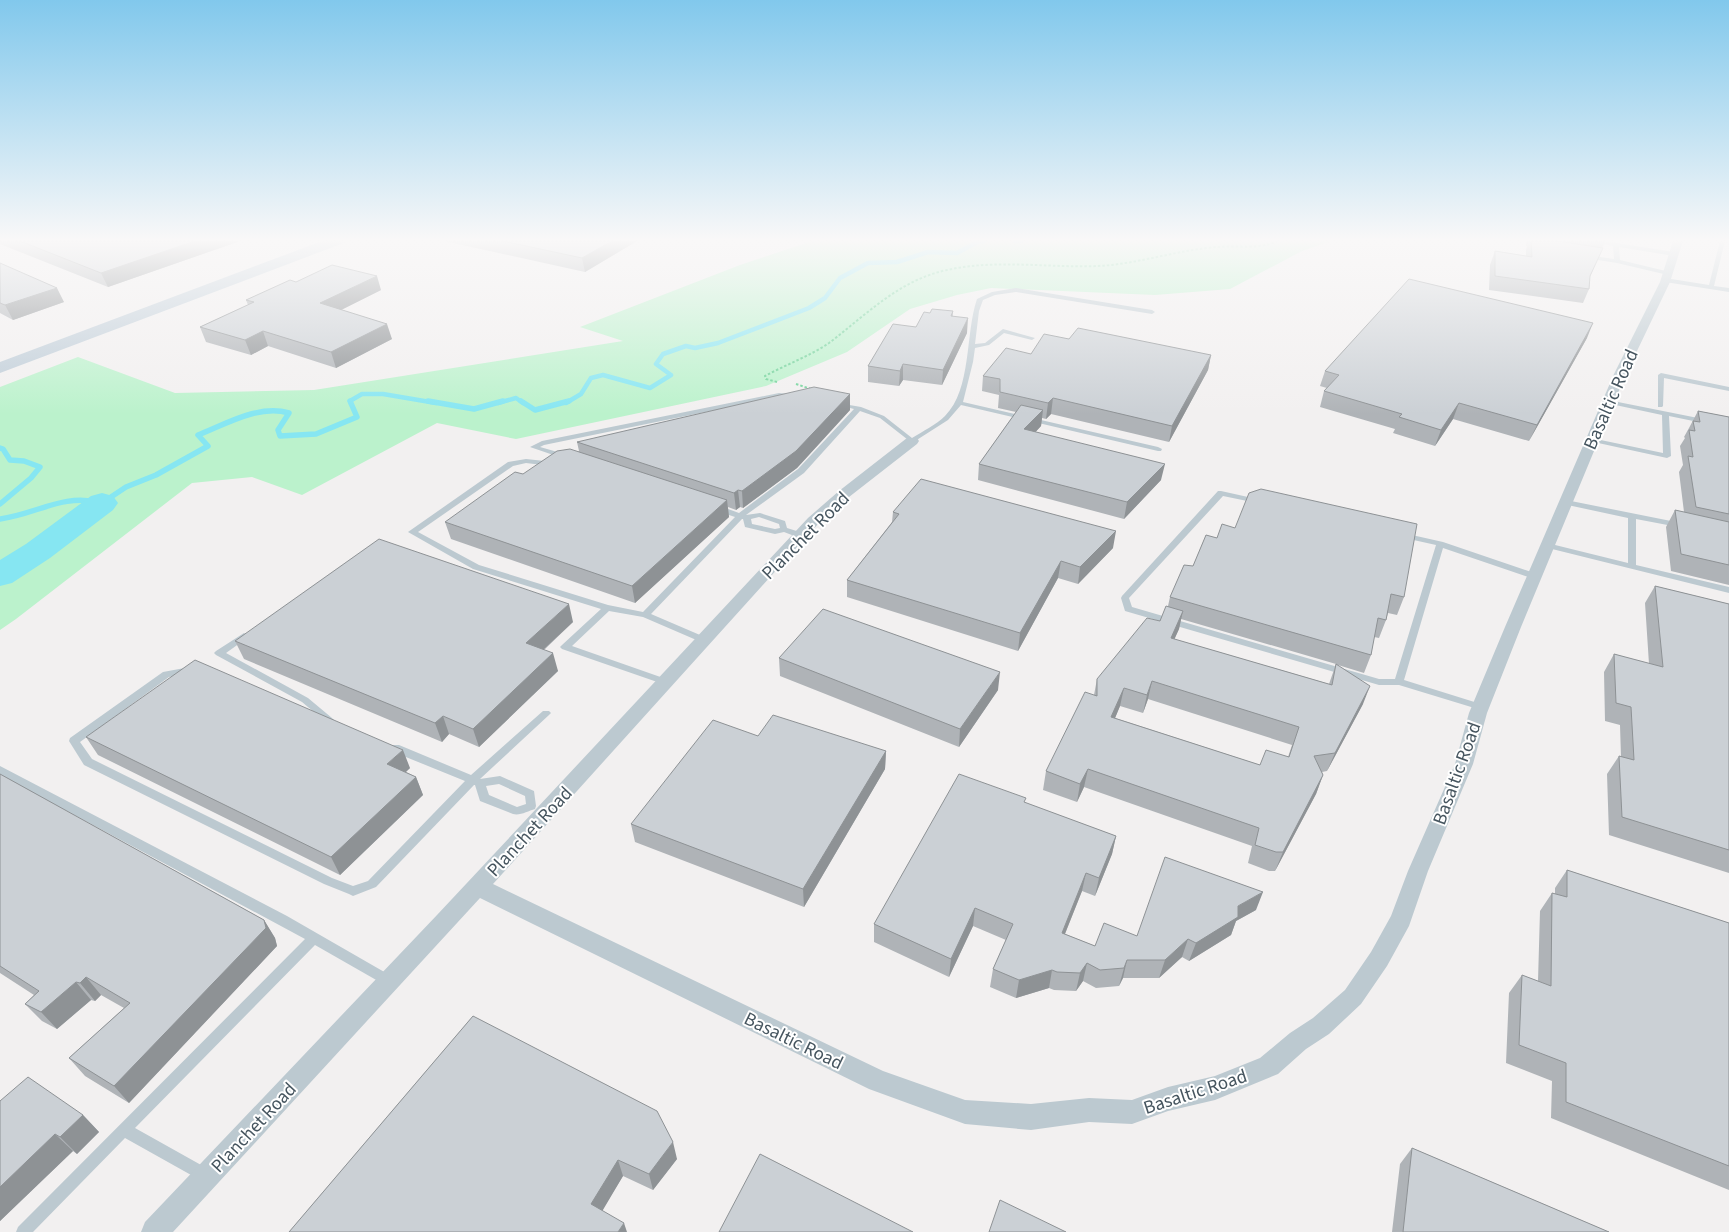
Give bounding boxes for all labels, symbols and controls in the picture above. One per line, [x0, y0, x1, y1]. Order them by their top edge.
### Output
street label: Basaltic Road [1577, 345, 1646, 454]
street label: Planchet Road [756, 486, 856, 586]
street label: Basaltic Road [1426, 718, 1488, 829]
street label: Planchet Road [481, 781, 579, 883]
street label: Basaltic Road [739, 1006, 848, 1077]
street label: Basaltic Road [1140, 1063, 1251, 1122]
street label: Planchet Road [205, 1077, 303, 1179]

